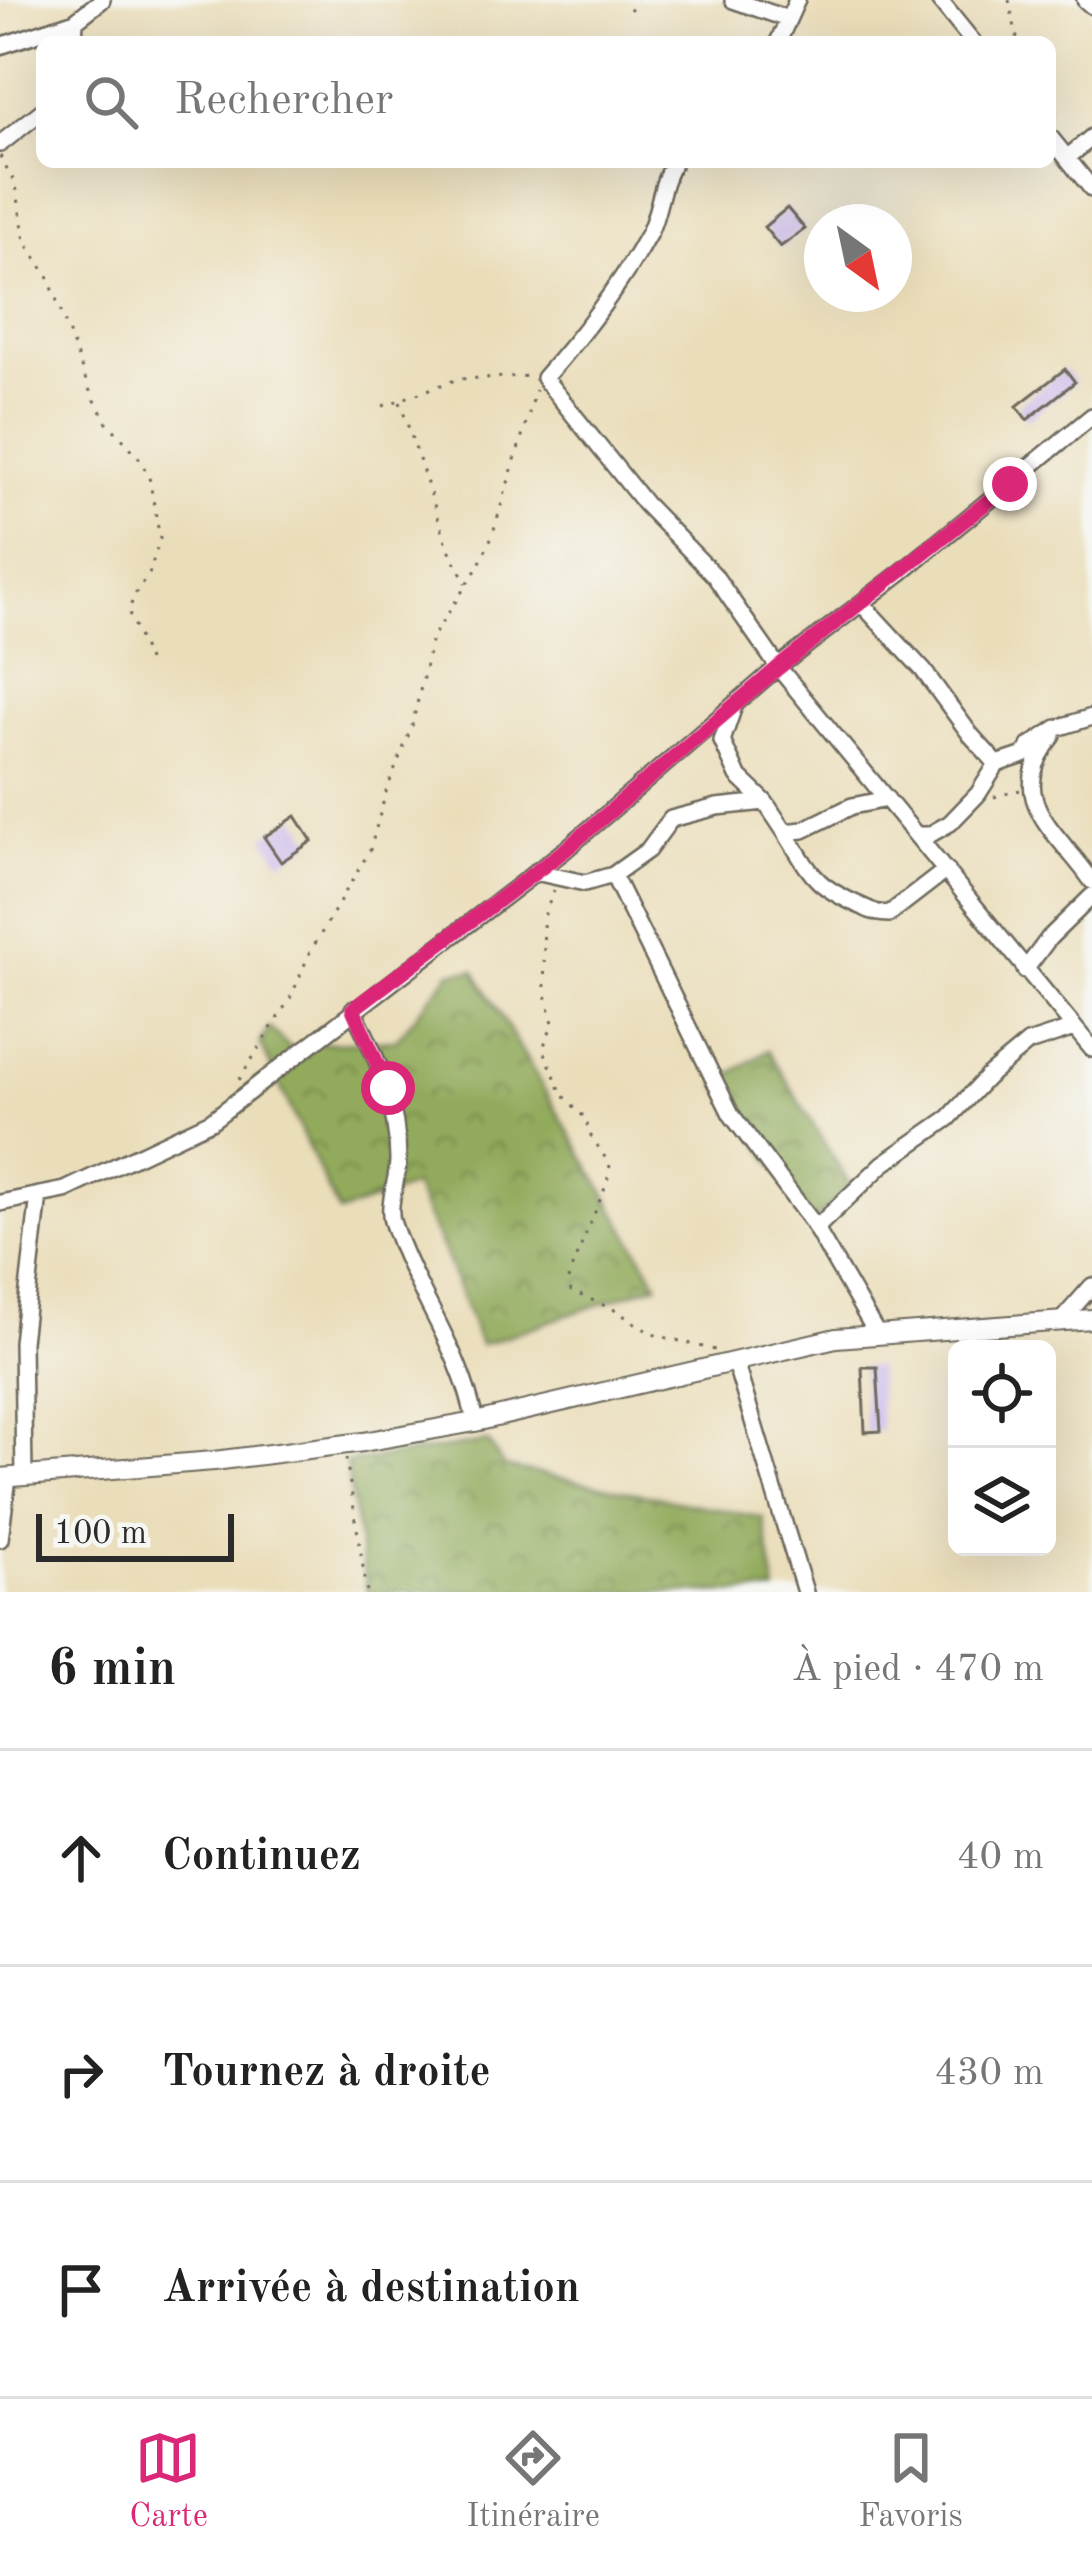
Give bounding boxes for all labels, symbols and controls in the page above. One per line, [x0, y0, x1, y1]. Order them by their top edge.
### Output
search box [36, 36, 1056, 168]
icon: search [78, 69, 144, 135]
text: Rechercher [174, 79, 393, 124]
north arrow [804, 204, 912, 312]
route end [983, 457, 1037, 511]
route start [361, 1061, 415, 1115]
map controls [948, 1340, 1056, 1556]
button: locate [948, 1340, 1056, 1448]
button: layers [948, 1448, 1056, 1556]
scale bar [36, 1508, 234, 1561]
text: 100 m [54, 1518, 147, 1551]
text: 6 min [48, 1645, 176, 1696]
text: À pied · 470 m [792, 1650, 1044, 1689]
icon: ahead [48, 1825, 114, 1891]
text: Continuez [162, 1835, 361, 1880]
text: 40 m [957, 1838, 1044, 1877]
icon: right [48, 2041, 114, 2107]
text: Tournez à droite [162, 2051, 491, 2096]
text: 430 m [934, 2054, 1044, 2093]
icon: arrive [48, 2257, 114, 2323]
text: Arrivée à destination [162, 2267, 580, 2312]
tab: Carte [129, 2425, 208, 2538]
tab: Itinéraire [466, 2425, 600, 2538]
tab: Favoris [858, 2425, 963, 2538]

